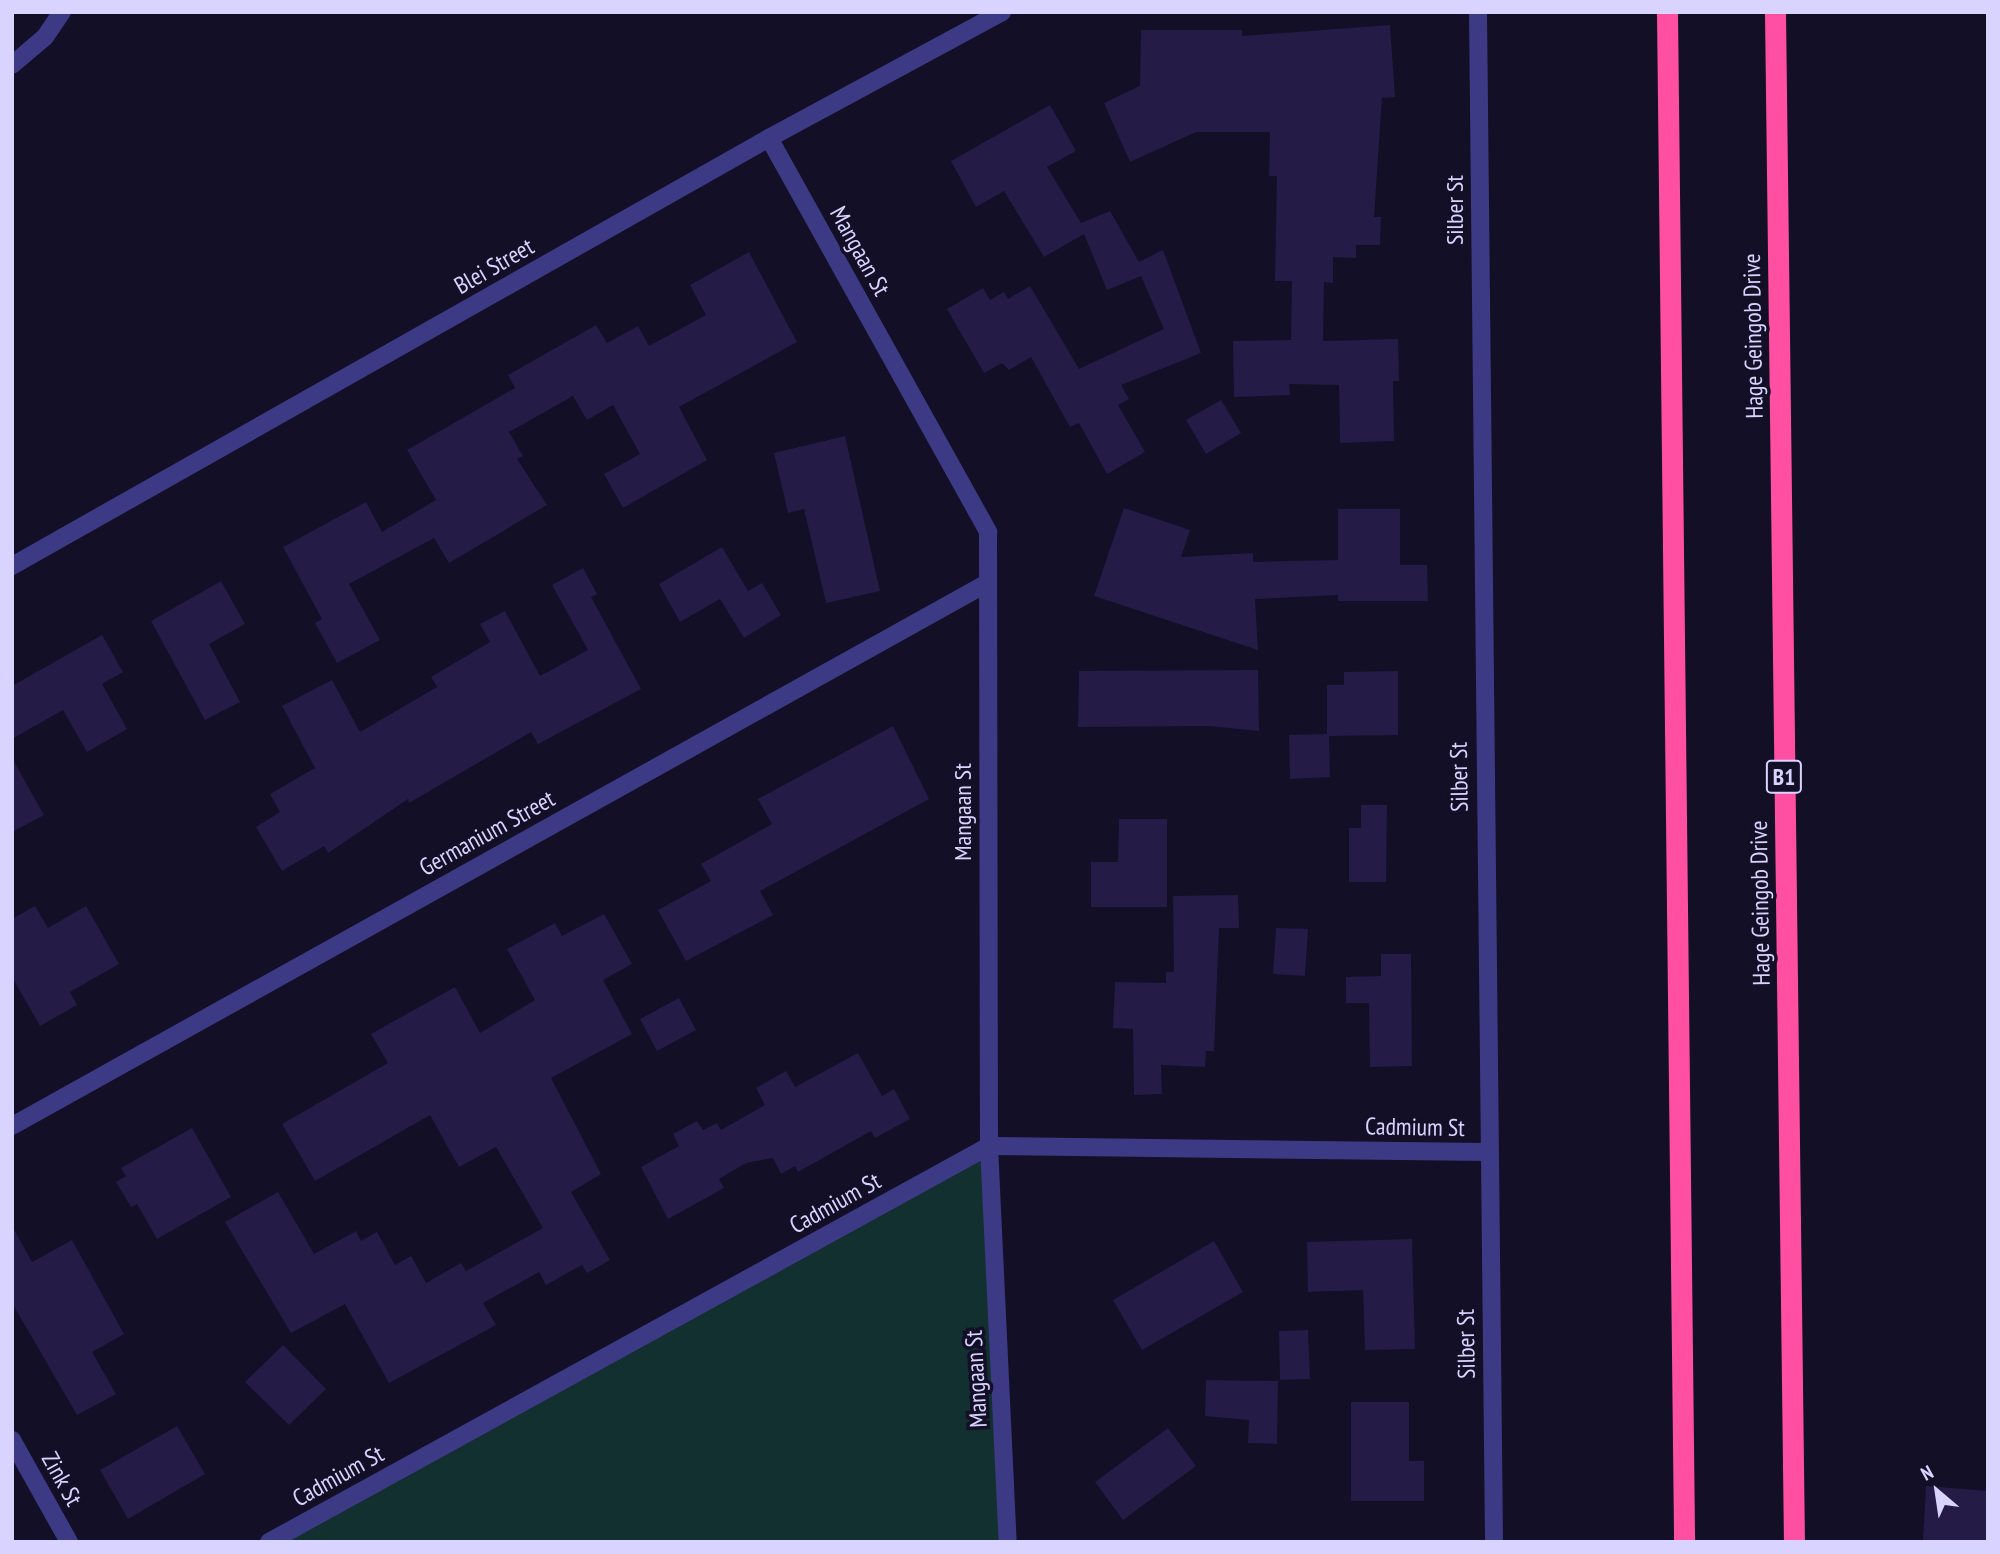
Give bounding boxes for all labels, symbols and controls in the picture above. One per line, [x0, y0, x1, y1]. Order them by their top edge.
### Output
street label: Silber St [1441, 175, 1469, 245]
street label: Mangaan St [824, 201, 896, 301]
street label: Blei Street [449, 232, 539, 300]
street label: Hage Geingob Drive [1737, 253, 1769, 419]
street label: Silber St [1444, 742, 1474, 812]
road number: B1 [1765, 758, 1803, 796]
street label: Mangaan St [949, 763, 977, 861]
street label: Germanium Street [414, 784, 560, 882]
street label: Hage Geingob Drive [1744, 820, 1776, 986]
street label: Cadmium St [1365, 1112, 1465, 1142]
street label: Cadmium St [785, 1166, 885, 1240]
street label: Silber St [1451, 1309, 1481, 1379]
street label: Mangaan St [959, 1330, 993, 1428]
street label: Cadmium St [288, 1439, 388, 1513]
street label: Zink St [35, 1447, 89, 1511]
north arrow [1902, 1456, 1972, 1526]
text: N [1917, 1460, 1937, 1486]

